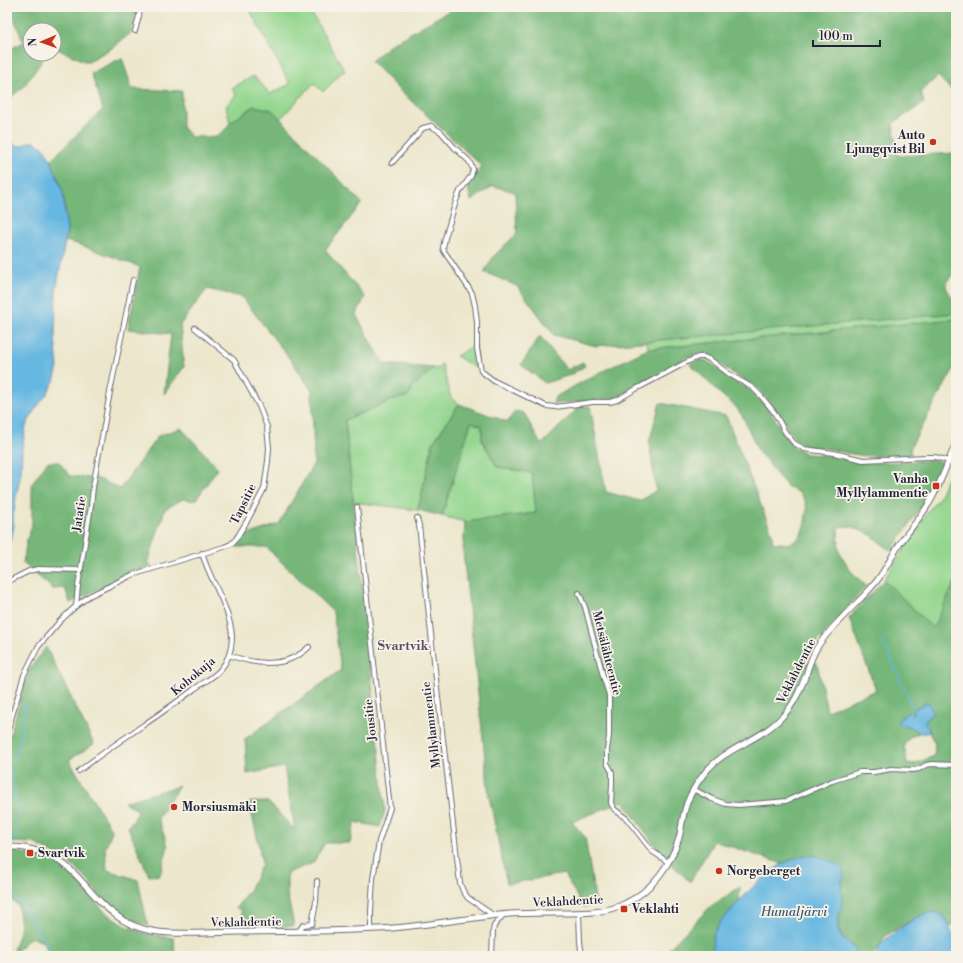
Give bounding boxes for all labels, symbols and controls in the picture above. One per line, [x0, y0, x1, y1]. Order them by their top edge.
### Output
north arrow [22, 22, 62, 62]
scale bar [813, 22, 880, 48]
text: 100 m [819, 29, 853, 44]
text: N [26, 37, 40, 47]
place label: Auto Ljungqvist Bil [846, 128, 925, 157]
marker: Auto Ljungqvist Bil [928, 137, 938, 147]
place label: Vanha Myllylammentie [836, 472, 929, 501]
street label: Tapsitie [227, 481, 260, 527]
marker: Vanha Myllylammentie [931, 481, 941, 491]
street label: Jatatie [69, 495, 90, 534]
street label: Metsälähteentie [589, 609, 624, 697]
street label: Veklahdentie [773, 636, 819, 707]
district label: Svartvik [377, 638, 429, 654]
street label: Kohokuja [168, 653, 219, 699]
street label: Myllylammentie [419, 681, 444, 769]
street label: Jousitie [361, 698, 380, 743]
place label: Morsiusmäki [182, 800, 257, 815]
marker: Morsiusmäki [169, 802, 179, 812]
place label: Svartvik [38, 846, 86, 861]
marker: Svartvik [25, 848, 35, 858]
place label: Norgeberget [727, 864, 801, 879]
marker: Norgeberget [714, 866, 724, 876]
street label: Veklahdentie [531, 892, 604, 911]
place label: Veklahti [631, 902, 679, 917]
marker: Veklahti [619, 904, 629, 914]
water label: Humaljärvi [760, 904, 828, 920]
street label: Veklahdentie [209, 914, 282, 931]

